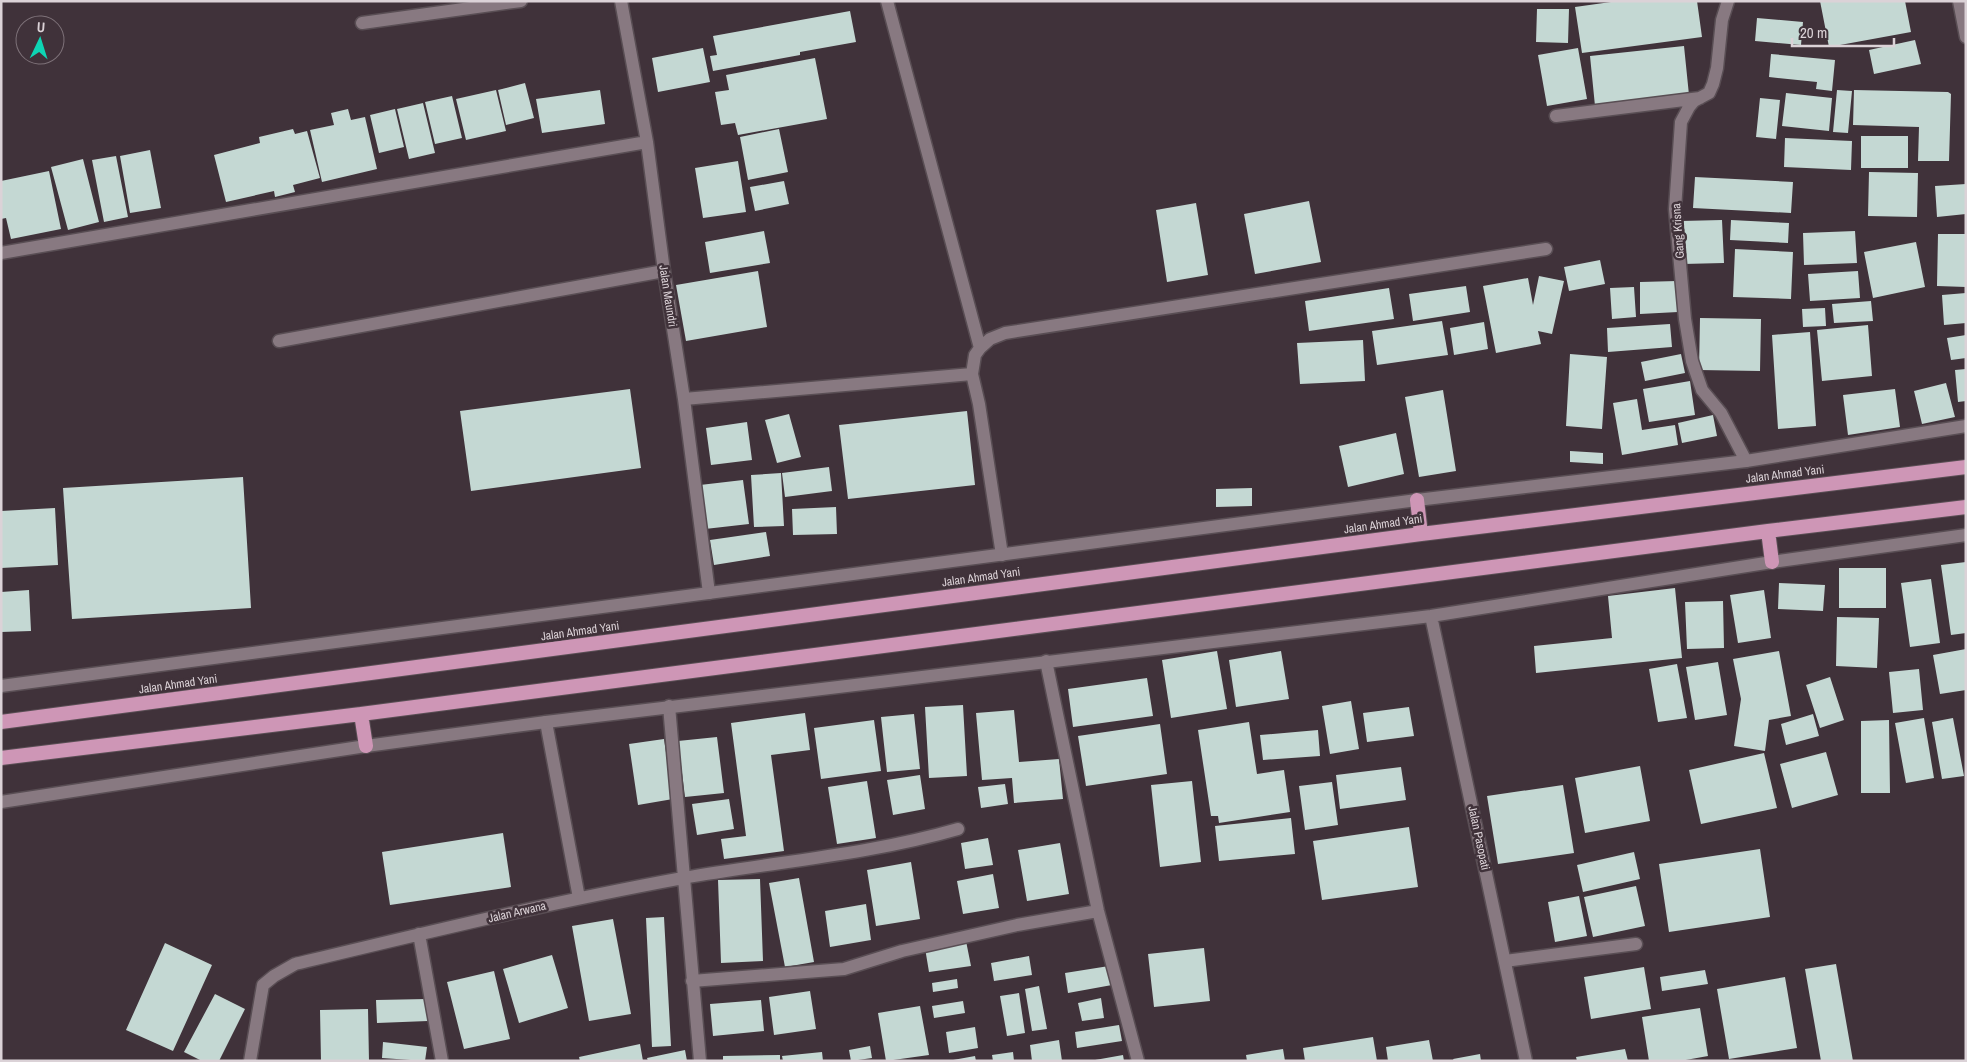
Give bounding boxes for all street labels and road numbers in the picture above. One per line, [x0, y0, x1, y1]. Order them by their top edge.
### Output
street label: Gang Krisna [1668, 202, 1688, 259]
street label: Jalan Maundri [655, 264, 681, 328]
street label: Jalan Ahmad Yani [1745, 461, 1825, 487]
street label: Jalan Ahmad Yani [1343, 511, 1423, 537]
street label: Jalan Ahmad Yani [941, 564, 1021, 590]
street label: Jalan Ahmad Yani [540, 618, 620, 644]
street label: Jalan Ahmad Yani [138, 671, 218, 697]
street label: Jalan Pasopati [1464, 804, 1494, 872]
street label: Jalan Arwana [486, 897, 548, 926]

